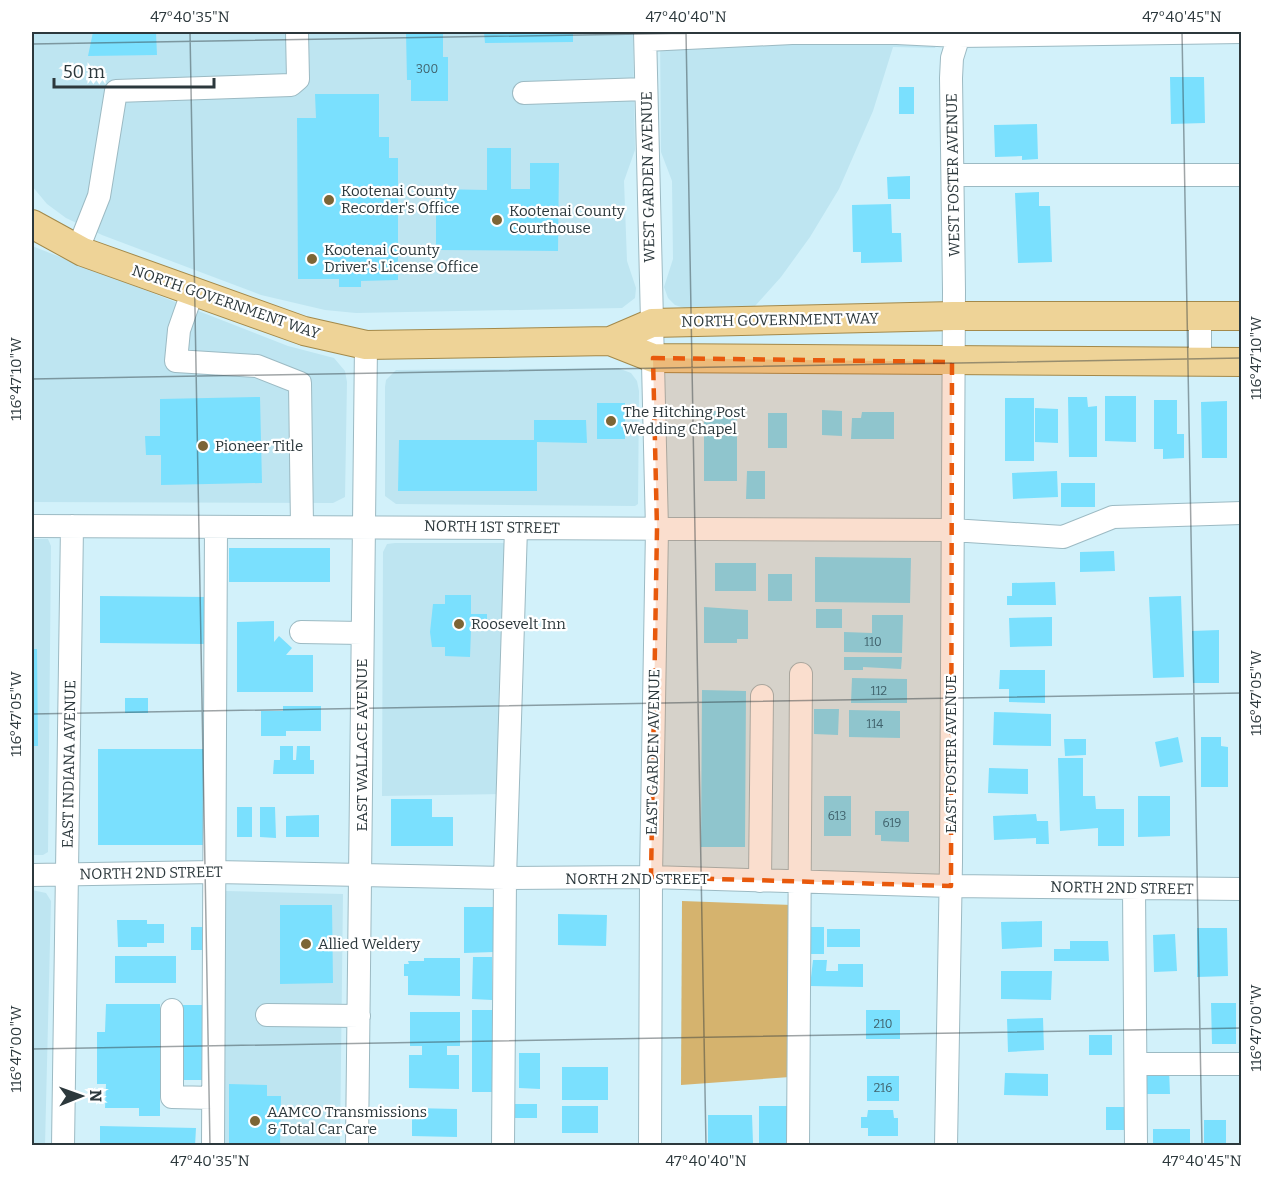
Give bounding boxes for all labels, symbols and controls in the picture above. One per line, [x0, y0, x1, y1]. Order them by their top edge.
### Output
text: 47°40'35"N [150, 8, 230, 26]
text: 47°40'40"N [645, 8, 727, 26]
text: 47°40'45"N [1142, 8, 1222, 26]
scale bar [54, 51, 214, 89]
text: 50 m [63, 61, 105, 83]
house number: 300 [416, 62, 438, 76]
street label: WEST GARDEN AVENUE [638, 91, 658, 263]
street label: WEST FOSTER AVENUE [943, 93, 963, 257]
place label: Kootenai County Recorder's Office [341, 182, 460, 217]
marker: Kootenai County Recorder's Office [322, 193, 336, 207]
place label: Kootenai County Courthouse [509, 202, 625, 237]
marker: Kootenai County Courthouse [490, 213, 504, 227]
place label: Kootenai County Driver's License Office [324, 241, 478, 276]
marker: Kootenai County Driver's License Office [305, 252, 319, 266]
street label: NORTH GOVERNMENT WAY [130, 261, 323, 343]
street label: NORTH GOVERNMENT WAY [681, 309, 879, 331]
text: 116°47'10"W [1247, 316, 1265, 400]
text: 116°47'10"W [7, 337, 25, 421]
place label: The Hitching Post Wedding Chapel [623, 403, 746, 438]
marker: The Hitching Post Wedding Chapel [604, 414, 618, 428]
place label: Pioneer Title [215, 437, 303, 455]
marker: Pioneer Title [196, 439, 210, 453]
street label: NORTH 1ST STREET [424, 517, 560, 537]
place label: Roosevelt Inn [471, 615, 566, 633]
marker: Roosevelt Inn [452, 617, 466, 631]
house number: 110 [864, 635, 882, 649]
text: 116°47'05"W [1247, 650, 1265, 736]
street label: EAST WALLACE AVENUE [353, 658, 371, 832]
street label: EAST GARDEN AVENUE [643, 669, 663, 835]
text: 116°47'05"W [7, 671, 25, 757]
street label: EAST FOSTER AVENUE [942, 675, 960, 833]
street label: EAST INDIANA AVENUE [59, 680, 79, 848]
house number: 112 [871, 684, 887, 698]
house number: 114 [867, 717, 883, 731]
house number: 613 [828, 809, 846, 823]
house number: 619 [883, 816, 901, 830]
street label: NORTH 2ND STREET [79, 863, 223, 883]
street label: NORTH 2ND STREET [565, 870, 709, 888]
street label: NORTH 2ND STREET [1050, 878, 1194, 898]
place label: Allied Weldery [318, 935, 420, 953]
marker: Allied Weldery [299, 937, 313, 951]
text: 116°47'00"W [1247, 984, 1265, 1072]
text: 116°47'00"W [7, 1005, 25, 1093]
house number: 210 [873, 1017, 893, 1031]
north arrow [51, 1066, 111, 1126]
house number: 216 [874, 1081, 892, 1095]
text: N [86, 1089, 105, 1102]
place label: AAMCO Transmissions & Total Car Care [267, 1103, 427, 1138]
marker: AAMCO Transmissions & Total Car Care [248, 1114, 262, 1128]
text: 47°40'35"N [170, 1152, 250, 1170]
text: 47°40'40"N [665, 1152, 747, 1170]
text: 47°40'45"N [1162, 1152, 1242, 1170]

